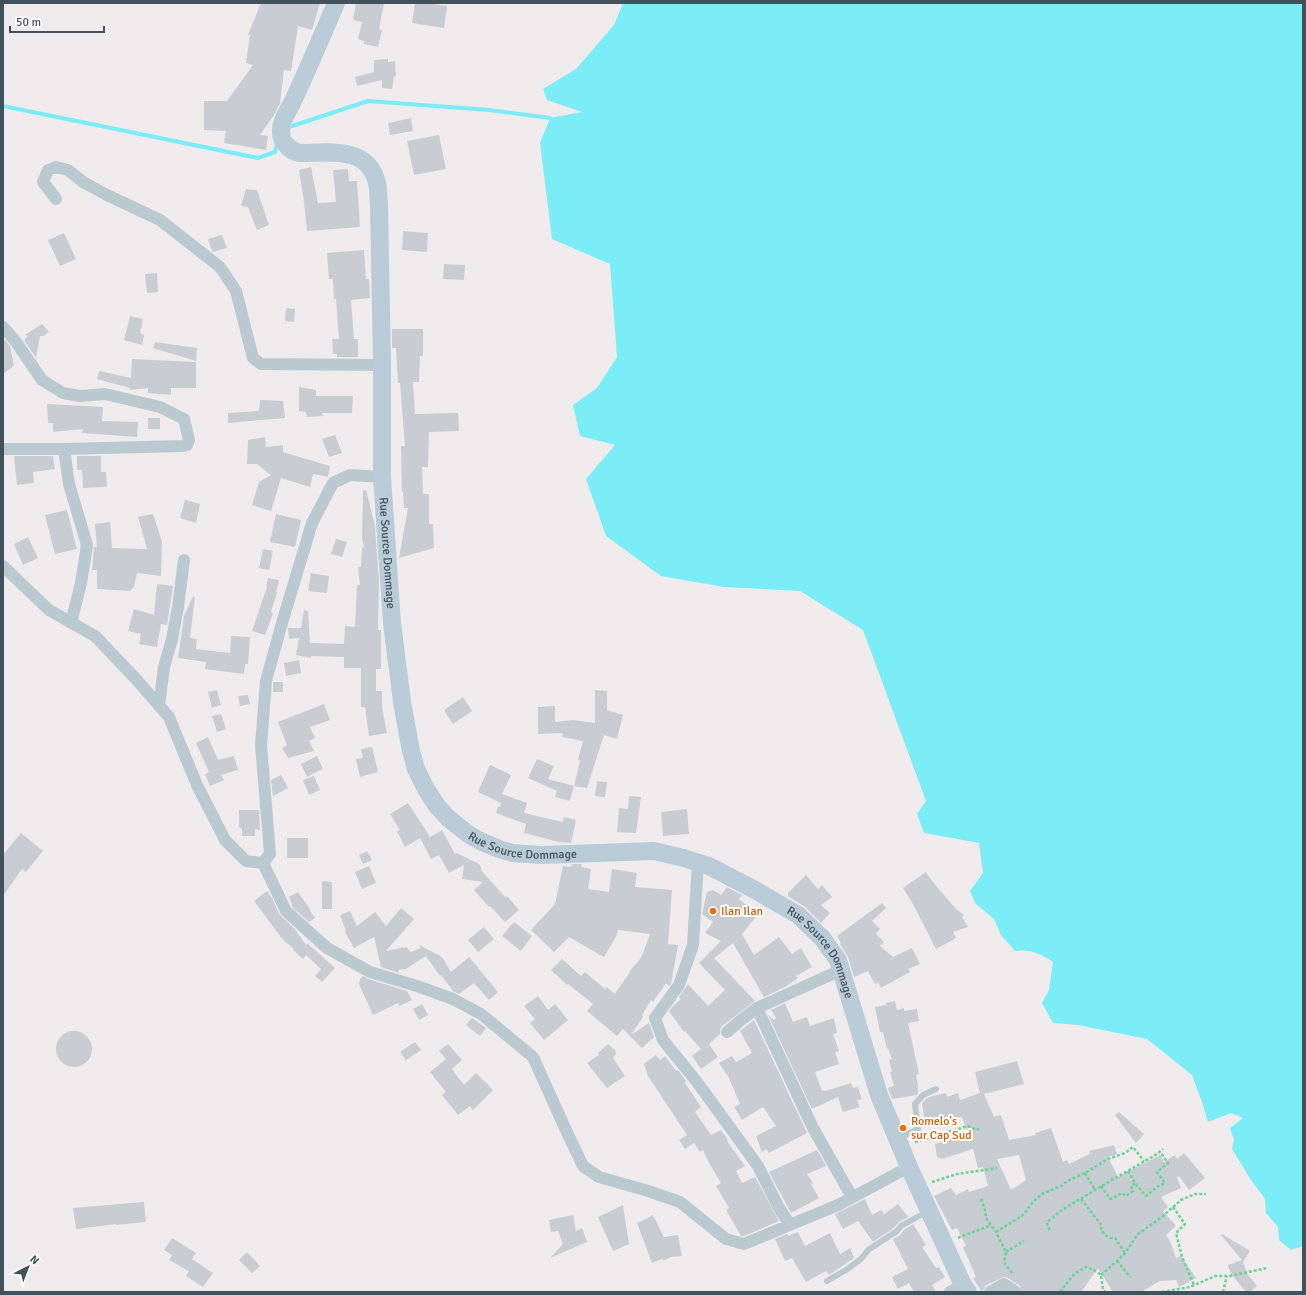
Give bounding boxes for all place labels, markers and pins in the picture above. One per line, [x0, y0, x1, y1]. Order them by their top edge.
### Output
place label: Ilan Ilan [721, 904, 763, 919]
marker: Ilan Ilan [708, 906, 718, 916]
place label: Romelo's sur Cap Sud [911, 1114, 972, 1143]
marker: Romelo's sur Cap Sud [898, 1123, 908, 1133]

